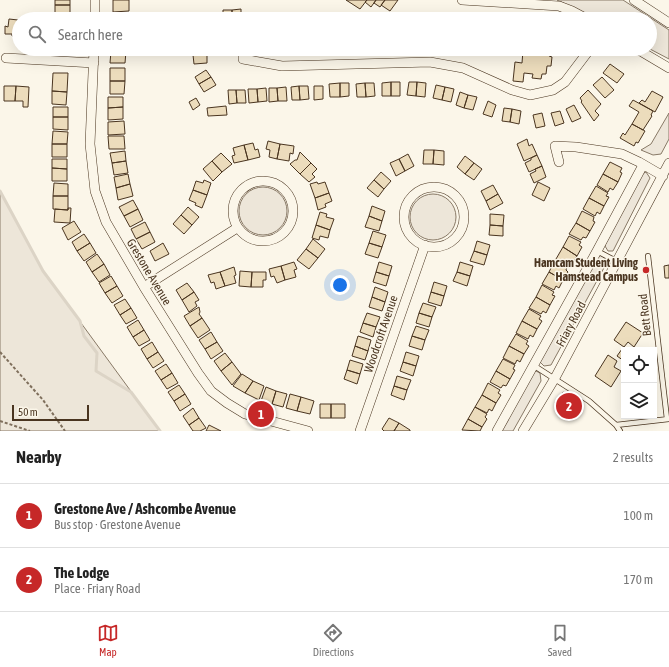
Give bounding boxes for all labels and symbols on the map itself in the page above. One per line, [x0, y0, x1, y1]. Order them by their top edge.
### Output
street label: Grestone Avenue [124, 236, 174, 308]
place label: Hamcam Student Living Hamstead Campus [534, 256, 639, 284]
marker: Hamcam Student Living Hamstead Campus [641, 265, 651, 275]
your location [330, 275, 350, 295]
street label: Bett Road [636, 293, 654, 337]
street label: Woodcroft Avenue [361, 294, 401, 374]
street label: Friary Road [553, 299, 589, 349]
pin: 2 [556, 391, 582, 421]
pin: 1 [248, 399, 274, 429]
scale bar [12, 403, 89, 422]

